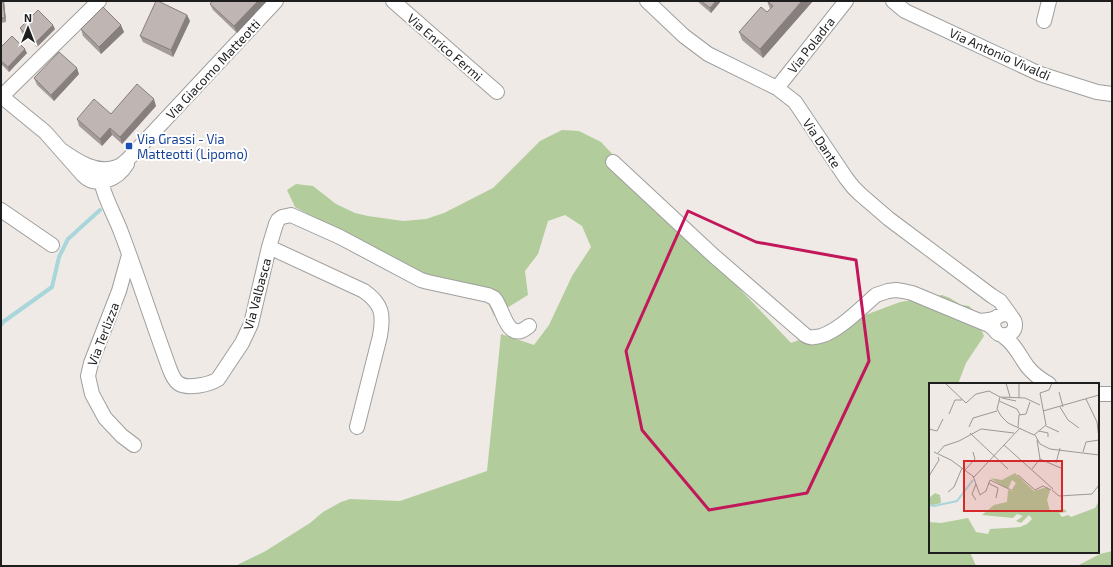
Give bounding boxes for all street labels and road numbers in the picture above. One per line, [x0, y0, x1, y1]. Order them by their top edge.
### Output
street label: Via Enrico Fermi [404, 10, 486, 84]
street label: Via Poladra [784, 14, 838, 76]
street label: Via Giacomo Matteotti [162, 16, 264, 122]
street label: Via Antonio Vivaldi [947, 24, 1053, 84]
street label: Via Dante [800, 115, 844, 171]
street label: Via Valbasca [240, 256, 274, 332]
street label: Via Terlizza [84, 300, 122, 368]

